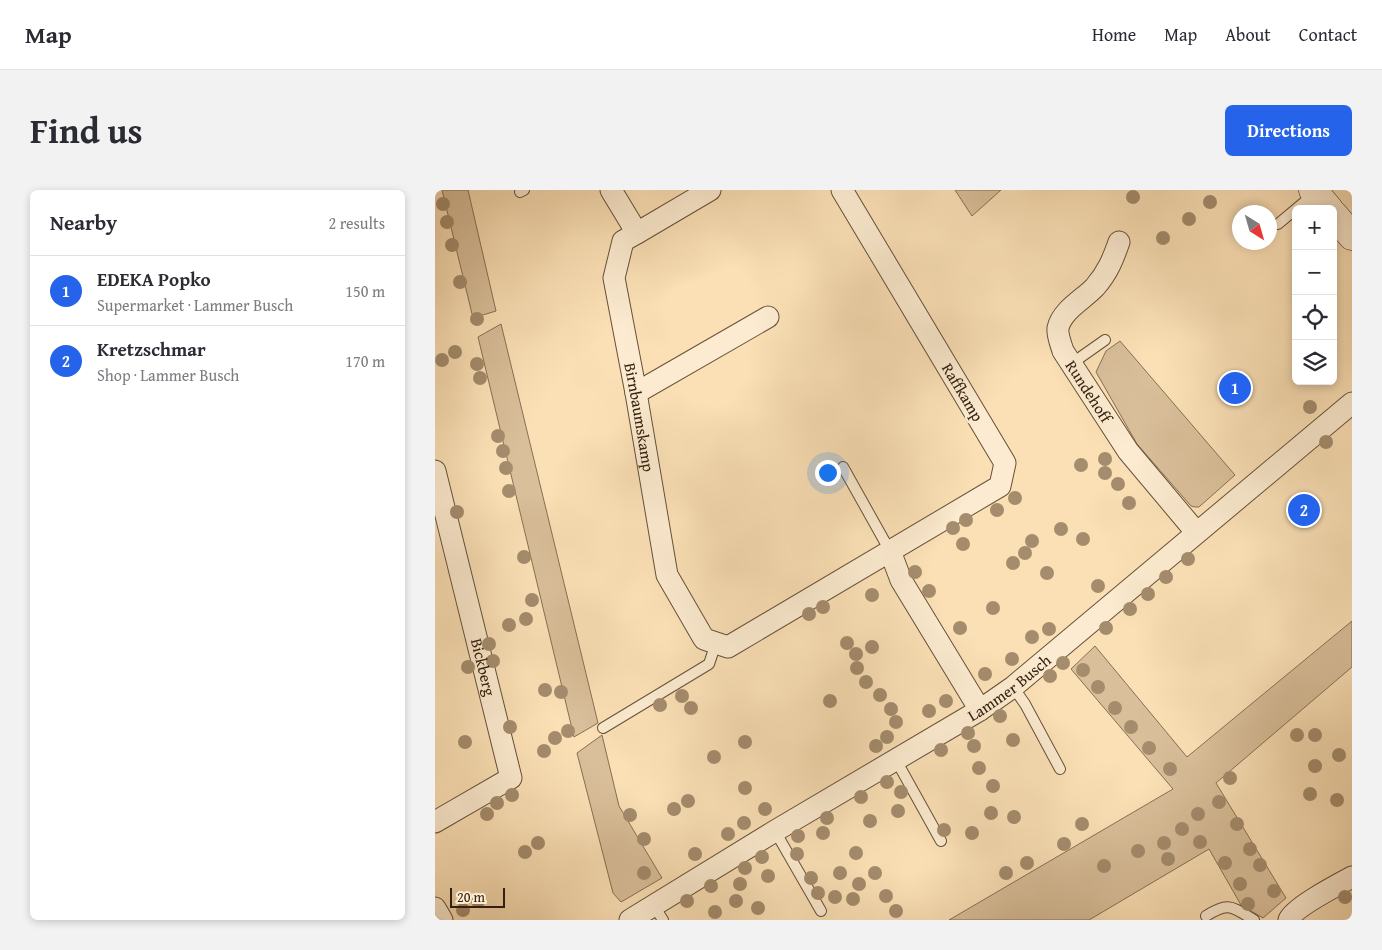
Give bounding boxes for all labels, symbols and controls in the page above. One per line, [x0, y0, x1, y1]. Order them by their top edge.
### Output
text: Map [25, 17, 72, 52]
text: Home [1092, 21, 1136, 48]
text: Map [1164, 21, 1197, 48]
text: About [1225, 21, 1271, 48]
text: Contact [1299, 21, 1357, 48]
text: Find us [30, 105, 143, 156]
button: Directions [1225, 105, 1352, 156]
north arrow [1232, 205, 1277, 250]
map controls [1292, 205, 1337, 385]
button: + [1292, 205, 1337, 250]
text: Nearby [50, 207, 117, 238]
text: 2 results [328, 211, 385, 235]
button: − [1292, 250, 1337, 295]
text: EDEKA Popko [97, 265, 211, 293]
text: 1 [62, 279, 70, 303]
text: 150 m [345, 279, 385, 303]
text: Supermarket · Lammer Busch [97, 293, 293, 317]
button: locate [1292, 295, 1337, 340]
text: Kretzschmar [97, 335, 206, 363]
button: layers [1292, 340, 1337, 385]
text: 2 [62, 349, 70, 373]
text: 170 m [345, 349, 385, 373]
street label: Rundehoff [1060, 355, 1119, 429]
street label: Raffkamp [936, 358, 990, 426]
street label: Birnbaumskamp [618, 361, 661, 474]
text: Shop · Lammer Busch [97, 363, 239, 387]
pin: 1 [1219, 369, 1251, 407]
your location [815, 460, 841, 486]
pin: 2 [1288, 491, 1320, 529]
street label: Bickberg [465, 636, 502, 699]
street label: Lammer Busch [963, 648, 1056, 727]
scale bar [450, 885, 505, 908]
text: 20 m [457, 887, 485, 907]

